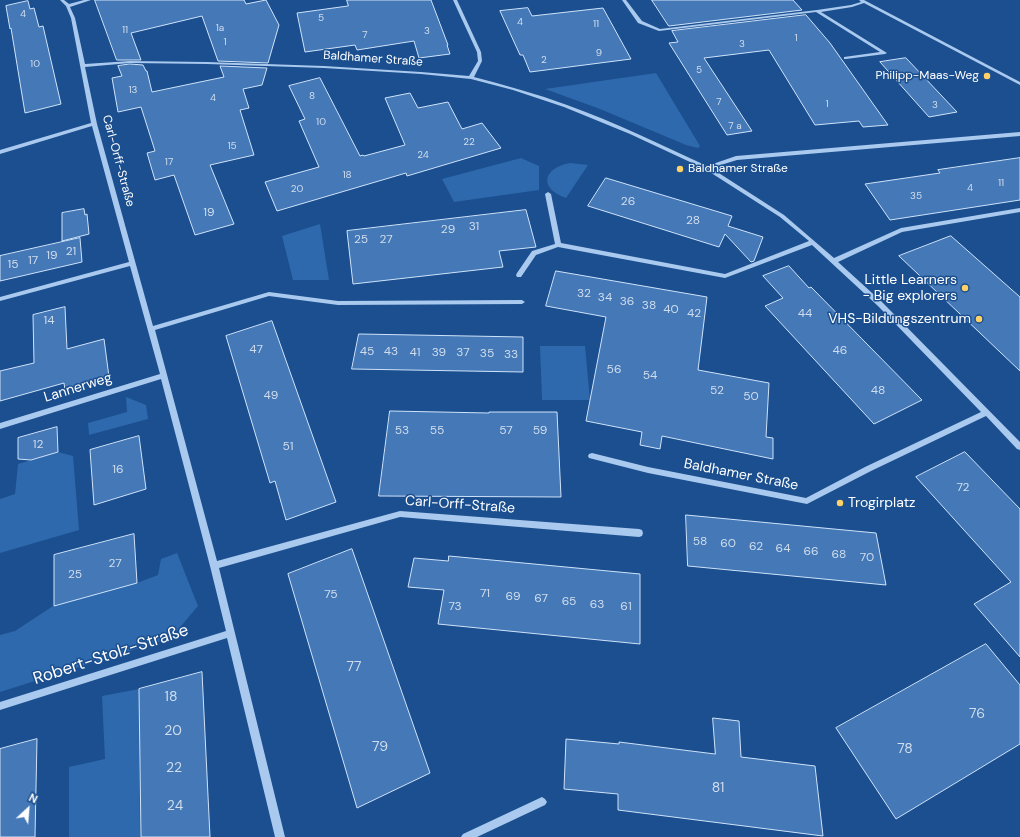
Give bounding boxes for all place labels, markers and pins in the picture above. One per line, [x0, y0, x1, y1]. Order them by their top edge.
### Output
place label: Philipp-Maas-Weg [876, 69, 979, 83]
marker: Philipp-Maas-Weg [982, 71, 992, 81]
place label: Baldhamer Straße [688, 162, 788, 176]
marker: Baldhamer Straße [675, 164, 685, 174]
place label: Little Learners - Big explorers [863, 272, 957, 304]
marker: Little Learners - Big explorers [960, 283, 970, 293]
place label: VHS-Bildungszentrum [828, 311, 971, 327]
marker: VHS-Bildungszentrum [974, 314, 984, 324]
place label: Trogirplatz [848, 495, 916, 511]
marker: Trogirplatz [835, 498, 845, 508]

